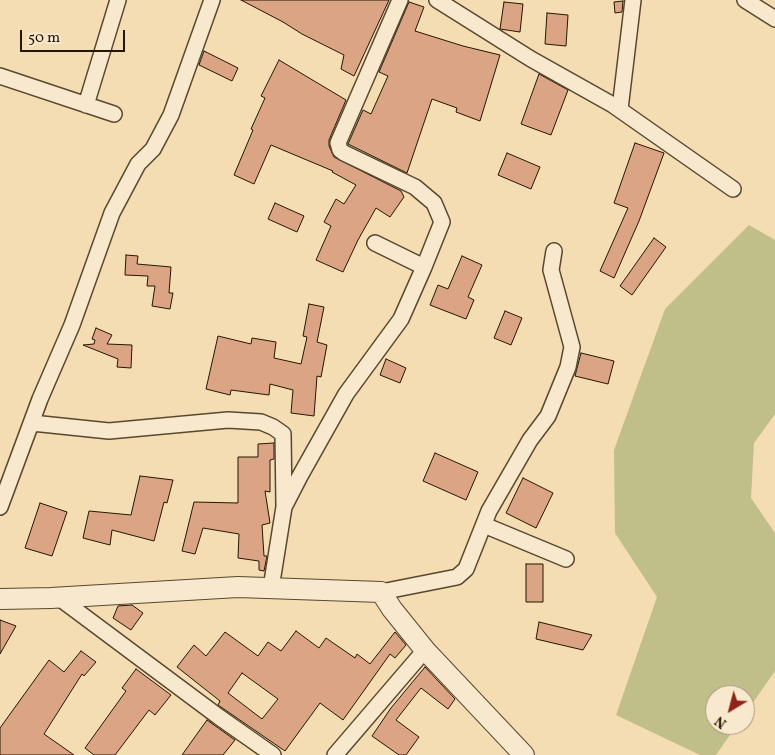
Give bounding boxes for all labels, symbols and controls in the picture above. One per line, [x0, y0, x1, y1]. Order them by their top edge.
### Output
scale bar [22, 20, 128, 52]
text: 50 m [28, 28, 60, 49]
north arrow [705, 685, 755, 735]
text: N [712, 711, 731, 732]

